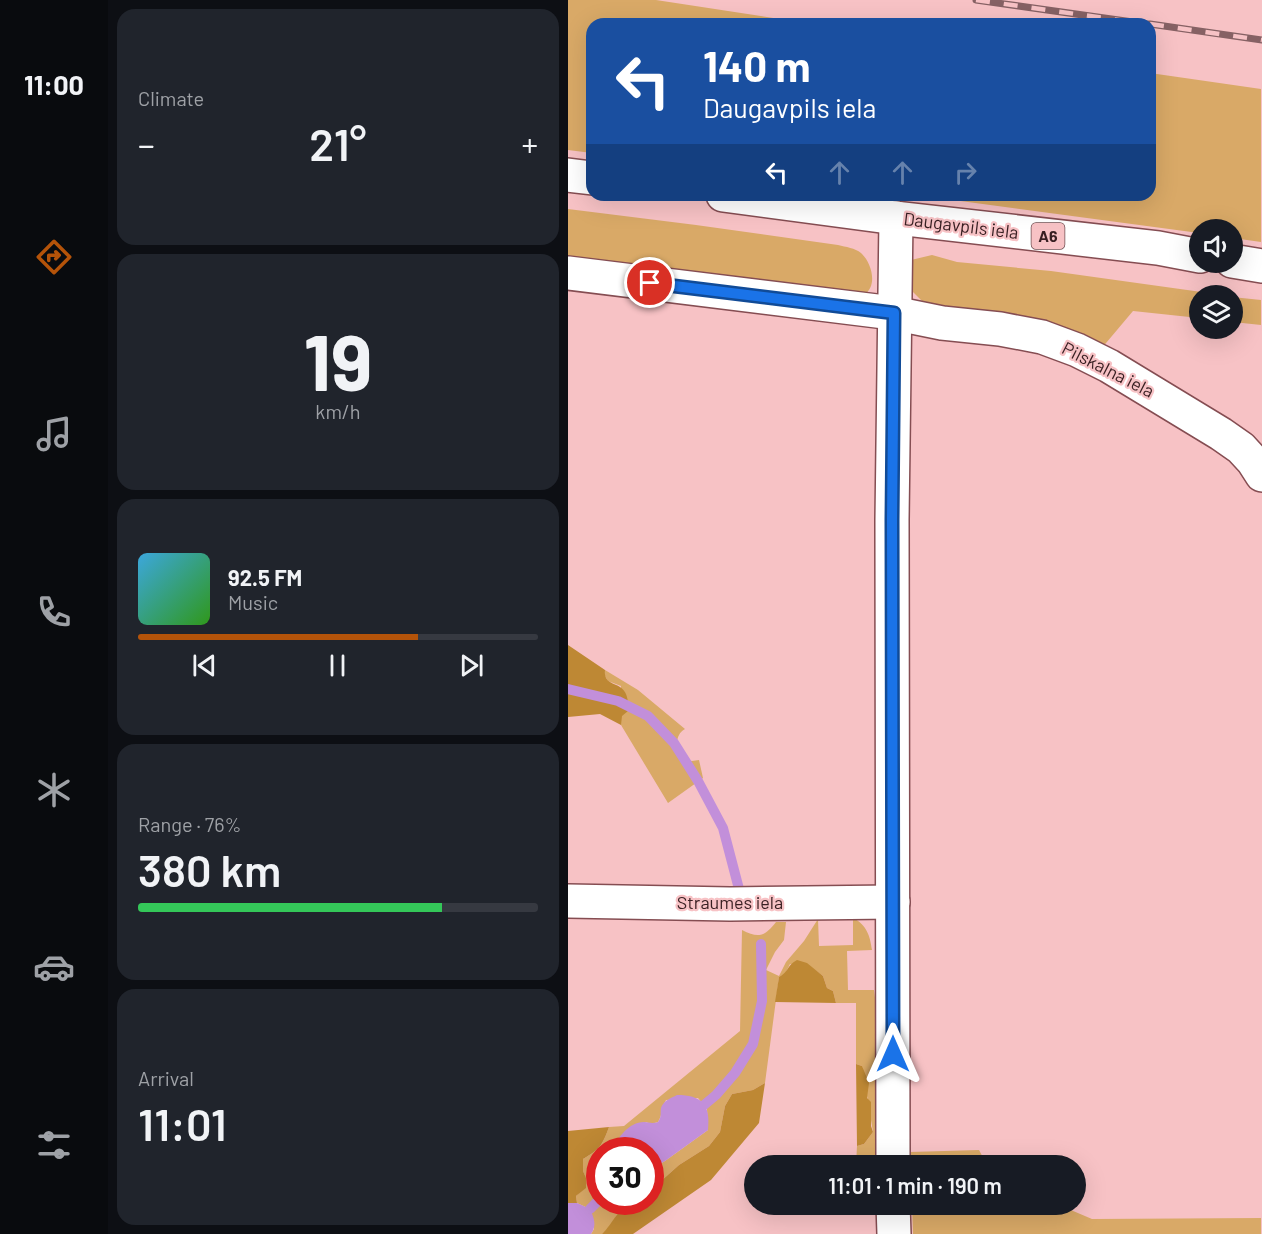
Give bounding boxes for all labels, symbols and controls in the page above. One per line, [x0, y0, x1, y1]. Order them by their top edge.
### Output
text: 140 m [703, 40, 811, 90]
icon: left [604, 42, 682, 120]
text: 11:00 [24, 68, 84, 100]
text: Climate [138, 86, 204, 110]
text: Daugavpils iela [703, 91, 876, 123]
text: 21° [309, 116, 367, 170]
text: − [138, 124, 155, 164]
text: + [521, 124, 538, 164]
icon: left [760, 156, 793, 189]
icon: ahead [823, 156, 856, 189]
icon: ahead [886, 156, 919, 189]
icon: right [949, 156, 982, 189]
street label: Daugavpils iela [902, 207, 1020, 243]
map controls [1189, 219, 1243, 339]
button: sound [1189, 219, 1243, 273]
road number: A6 [1032, 223, 1064, 249]
icon: directions [33, 236, 75, 278]
pin [624, 257, 675, 308]
icon: arrive [633, 266, 666, 299]
button: layers [1189, 285, 1243, 339]
text: 19 [303, 313, 373, 407]
street label: Pilskalna iela [1059, 337, 1158, 402]
text: km/h [315, 399, 361, 423]
icon: music [33, 413, 75, 455]
text: 92.5 FM [228, 564, 302, 590]
text: Music [228, 590, 278, 614]
icon: phone [33, 591, 75, 633]
icon: previous [188, 649, 221, 682]
icon: pause [321, 649, 354, 682]
icon: next [455, 649, 488, 682]
icon: climate [33, 769, 75, 811]
text: Range · 76% [138, 812, 242, 836]
text: 380 km [138, 842, 281, 896]
street label: Straumes iela [677, 891, 783, 913]
icon: car [33, 946, 75, 988]
position arrow [861, 1022, 925, 1086]
text: Arrival [138, 1066, 194, 1090]
text: 11:01 [138, 1096, 227, 1150]
icon: filters [33, 1124, 75, 1166]
speed limit sign: 30 [586, 1137, 664, 1215]
text: 11:01 · 1 min · 190 m [828, 1172, 1002, 1198]

